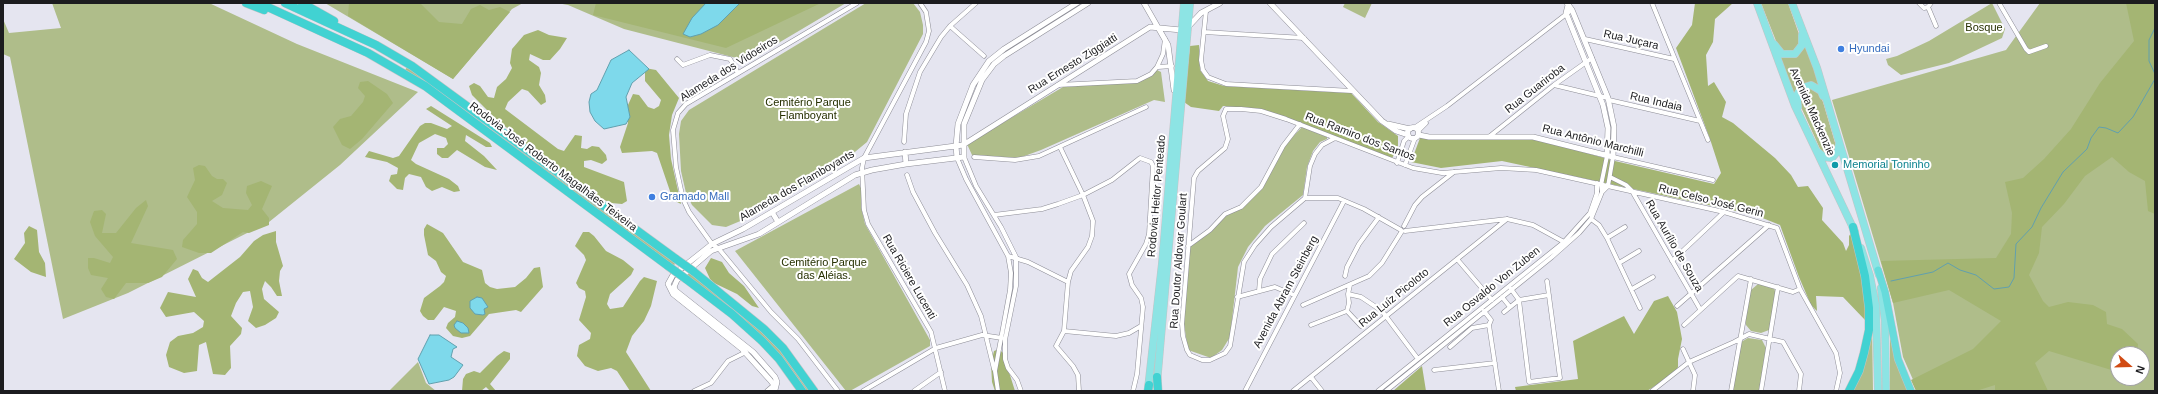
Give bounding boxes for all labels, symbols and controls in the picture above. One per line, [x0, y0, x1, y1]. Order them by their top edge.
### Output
park label: Bosque [1965, 21, 2003, 35]
street label: Rua Juçara [1602, 27, 1660, 53]
street label: Rua Ernesto Ziggiatti [1026, 31, 1120, 97]
street label: Alameda dos Vidoeiros [678, 33, 780, 105]
place label: Hyundai [1849, 42, 1889, 56]
marker: Hyundai [1836, 44, 1846, 54]
street label: Rua Guariroba [1503, 62, 1567, 116]
street label: Avenida Mackenzie [1787, 66, 1837, 158]
street label: Rua Indaia [1629, 90, 1683, 114]
park label: Cemitério Parque Flamboyant [765, 96, 851, 122]
street label: Rodovia José Roberto Magalhães Teixeira [467, 100, 639, 234]
street label: Rua Ramiro dos Santos [1303, 110, 1417, 164]
street label: Rua Antônio Marchilli [1541, 122, 1645, 160]
street label: Rodovia Heitor Penteado [1145, 134, 1169, 258]
street label: Alameda dos Flamboyants [737, 148, 857, 224]
place label: Memorial Toninho [1843, 158, 1930, 172]
marker: Memorial Toninho [1830, 160, 1840, 170]
street label: Rua Celso José Gerin [1657, 182, 1765, 220]
place label: Gramado Mall [660, 190, 729, 204]
marker: Gramado Mall [647, 192, 657, 202]
street label: Rua Doutor Aldovar Goulart [1168, 193, 1190, 329]
street label: Rua Aurílio de Souza [1642, 198, 1706, 294]
street label: Rua Riciere Lucenti [879, 232, 939, 322]
street label: Avenida Abram Steinberg [1251, 234, 1321, 350]
street label: Rua Osvaldo Von Zuben [1441, 244, 1543, 330]
park label: Cemitério Parque das Aléias. [781, 256, 867, 282]
street label: Rua Luíz Picoloto [1356, 266, 1432, 330]
north arrow [2110, 346, 2150, 386]
text: N [2133, 364, 2147, 376]

